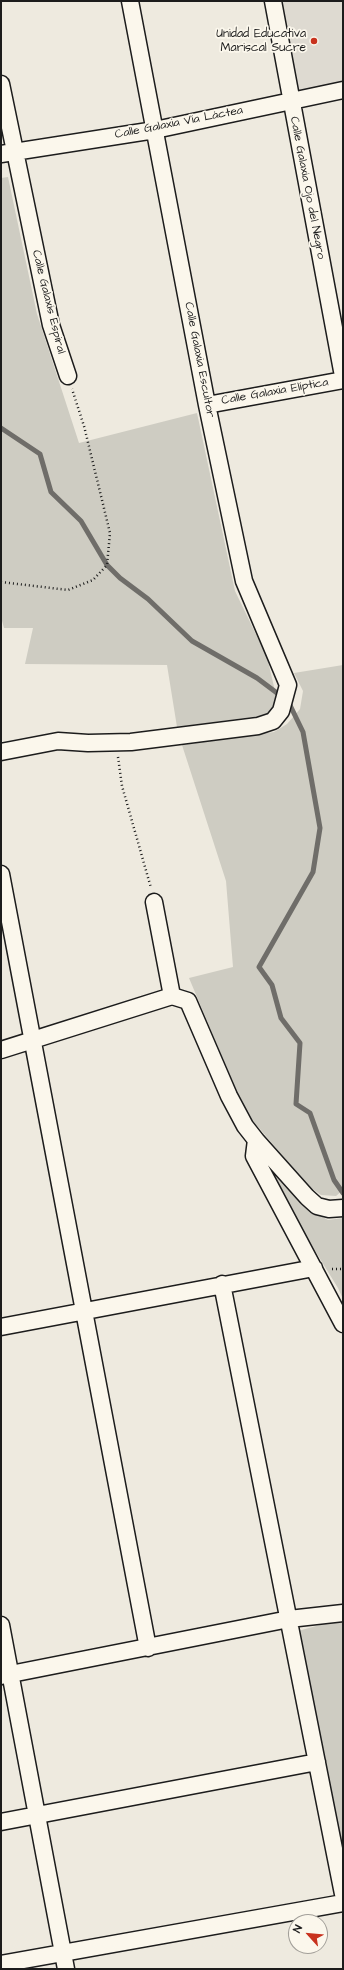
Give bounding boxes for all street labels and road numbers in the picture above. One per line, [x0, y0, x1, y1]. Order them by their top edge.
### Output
street label: Calle Galaxia Vía Láctea [114, 104, 244, 142]
street label: Calle Galaxia Ojo del Negro [286, 115, 328, 261]
street label: Calle Galaxis Espiral [28, 249, 68, 355]
street label: Calle Galaxia Escultor [181, 301, 217, 419]
street label: Calle Galaxia Elíptica [220, 376, 330, 408]

